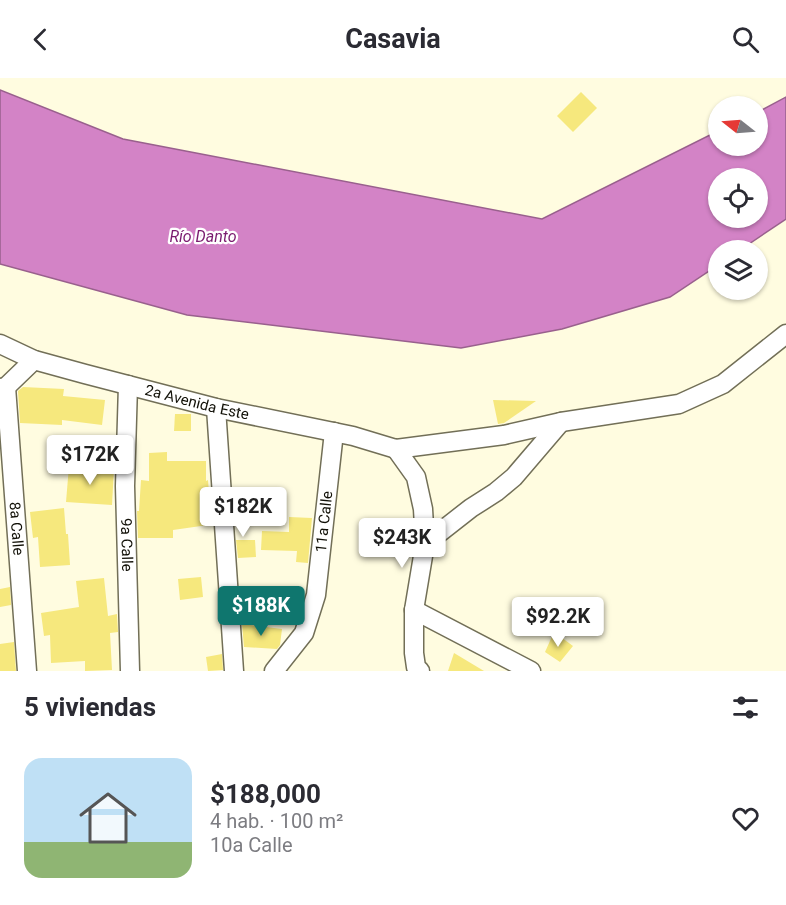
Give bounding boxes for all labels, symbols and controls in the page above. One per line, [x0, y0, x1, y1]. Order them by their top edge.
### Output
icon: back [24, 23, 57, 56]
text: Casavia [345, 23, 441, 55]
icon: search [729, 23, 762, 56]
north arrow [708, 96, 768, 156]
map controls [708, 96, 768, 300]
button: locate [708, 168, 768, 228]
water label: Río Danto [169, 227, 237, 246]
button: layers [708, 240, 768, 300]
street label: 2a Avenida Este [143, 381, 251, 424]
pin: $172K [48, 435, 132, 486]
text: $172K [61, 442, 119, 466]
pin: $182K [201, 487, 285, 538]
street label: 11a Calle [312, 490, 336, 554]
text: $182K [214, 494, 272, 518]
street label: 8a Calle [6, 501, 27, 556]
street label: 9a Calle [117, 518, 136, 572]
pin: $243K [360, 518, 444, 569]
text: $243K [373, 525, 431, 549]
pin: $188K [219, 586, 303, 637]
text: $188K [232, 593, 290, 617]
pin: $92.2K [509, 597, 607, 648]
text: $92.2K [526, 604, 590, 628]
icon: filters [729, 691, 762, 724]
text: 5 viviendas [24, 692, 156, 722]
text: $188,000 [210, 779, 321, 809]
icon: home [72, 782, 144, 854]
icon: heart [729, 802, 762, 835]
text: 4 hab. · 100 m² [210, 809, 343, 833]
text: 10a Calle [210, 833, 293, 857]

